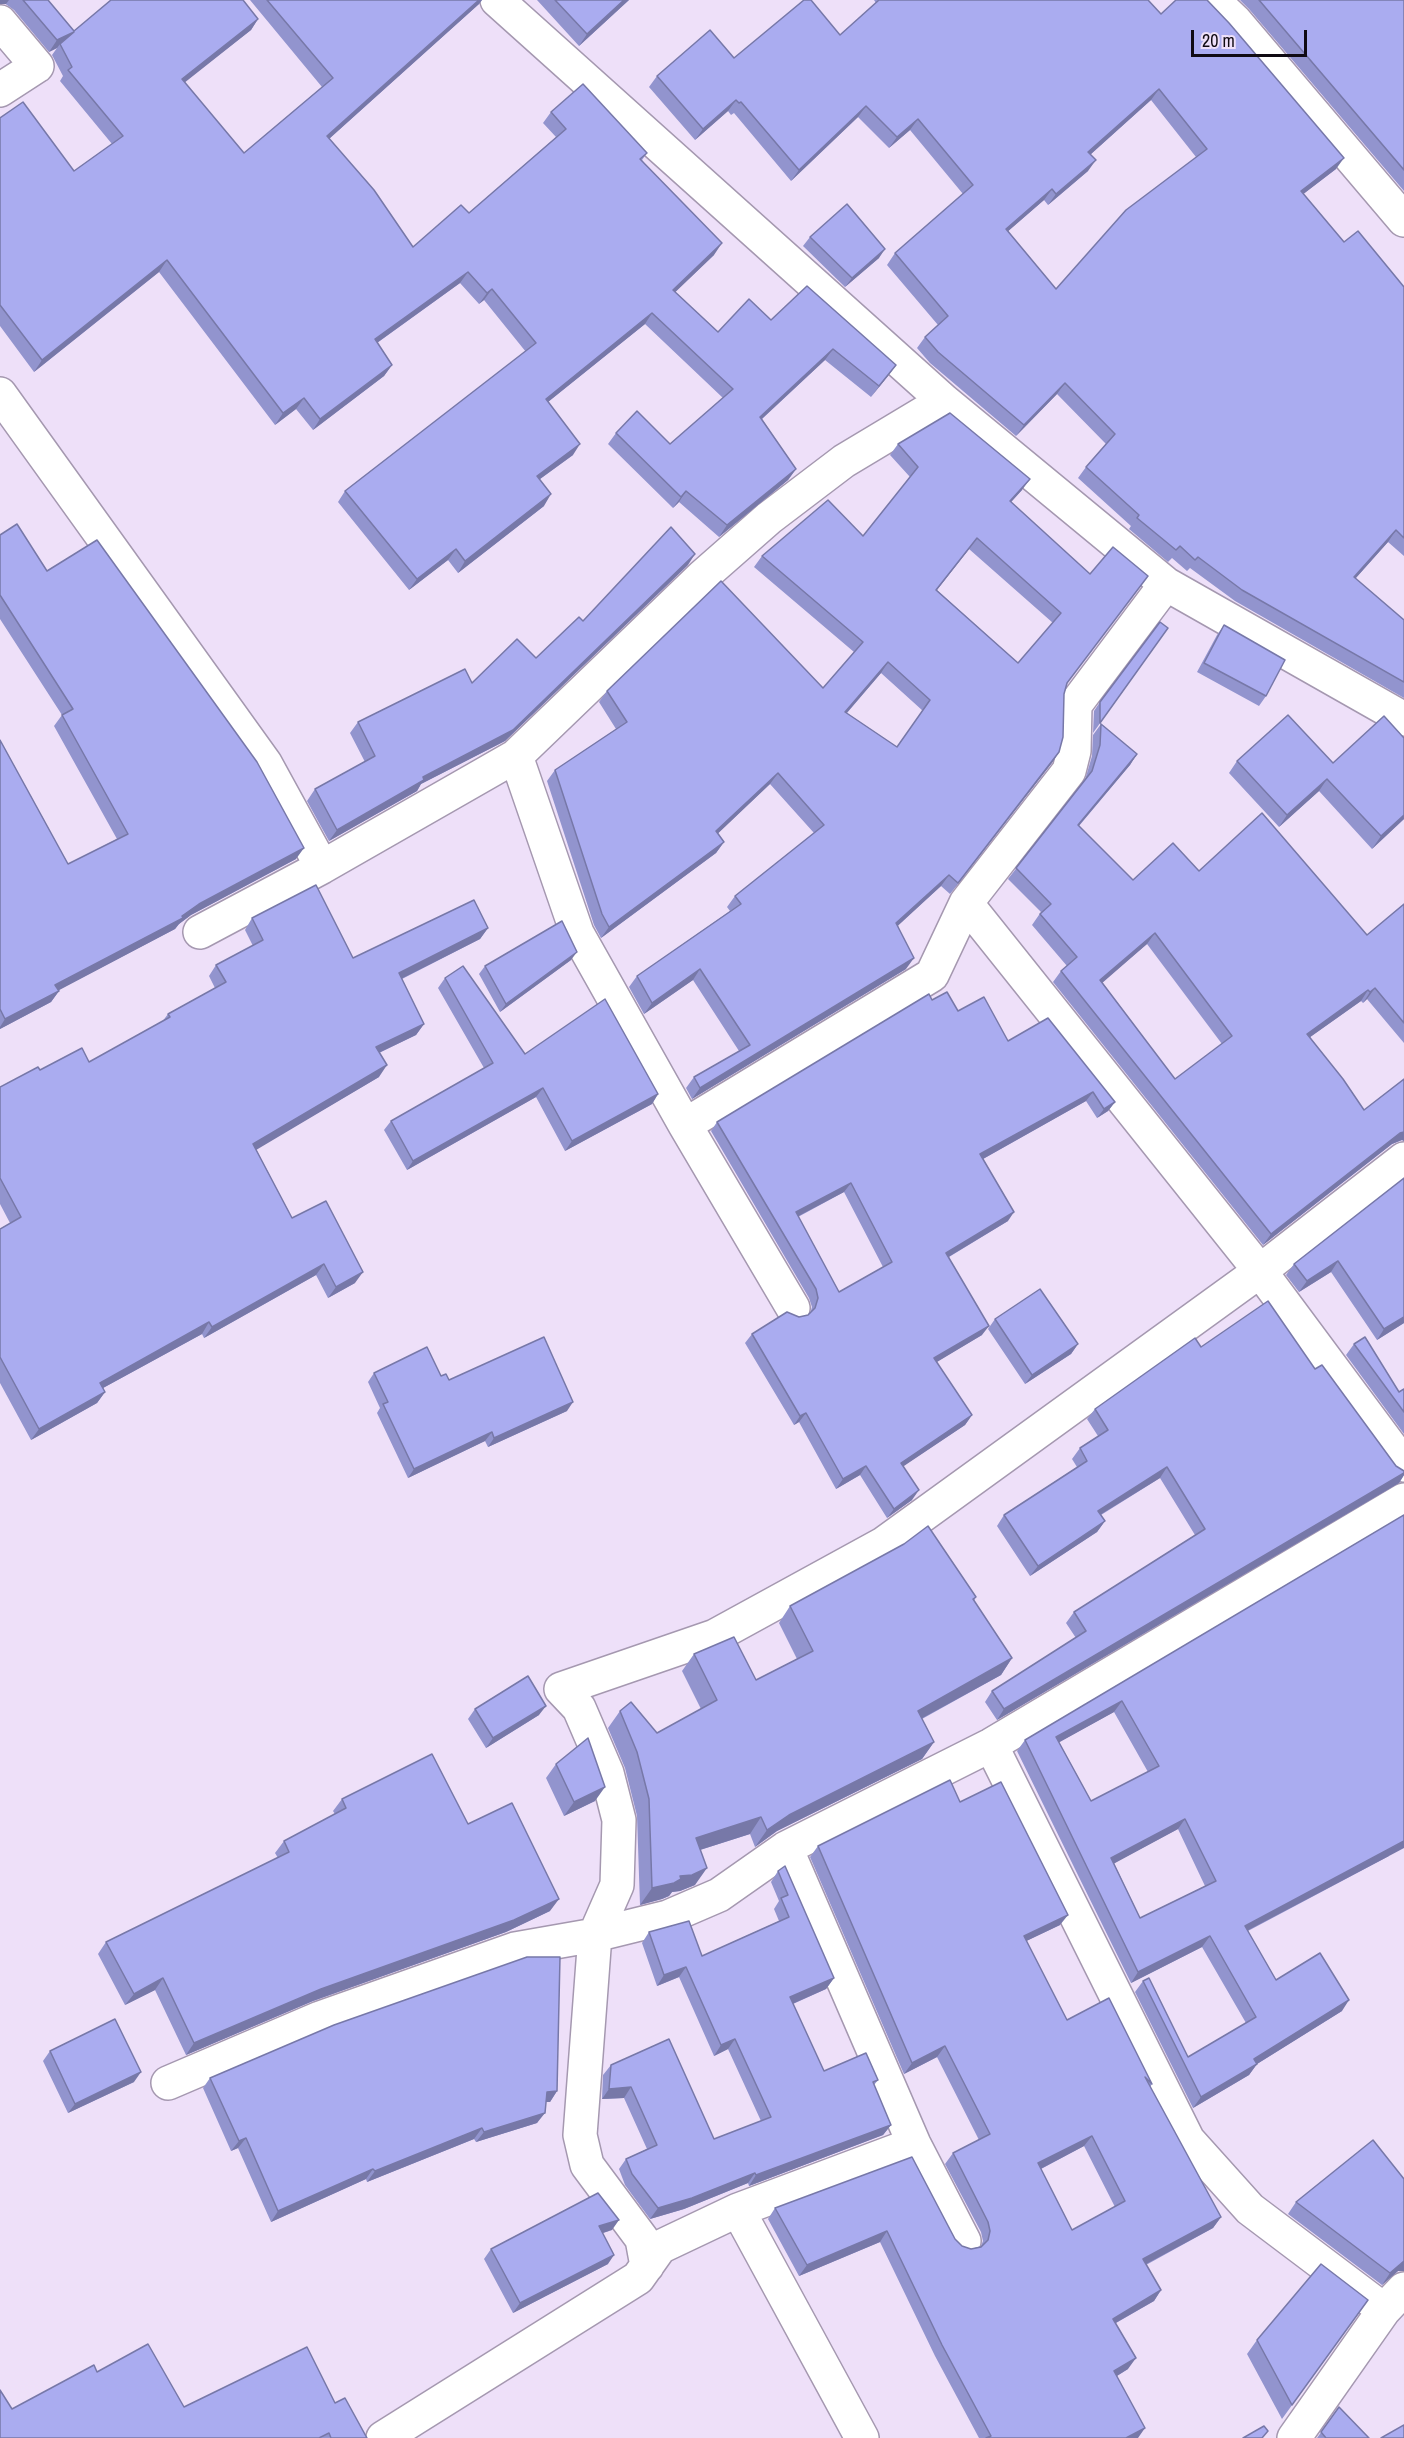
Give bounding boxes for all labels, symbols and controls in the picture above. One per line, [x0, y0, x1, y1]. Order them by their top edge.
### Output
scale bar [1194, 18, 1310, 56]
text: 20 m [1202, 28, 1235, 53]

